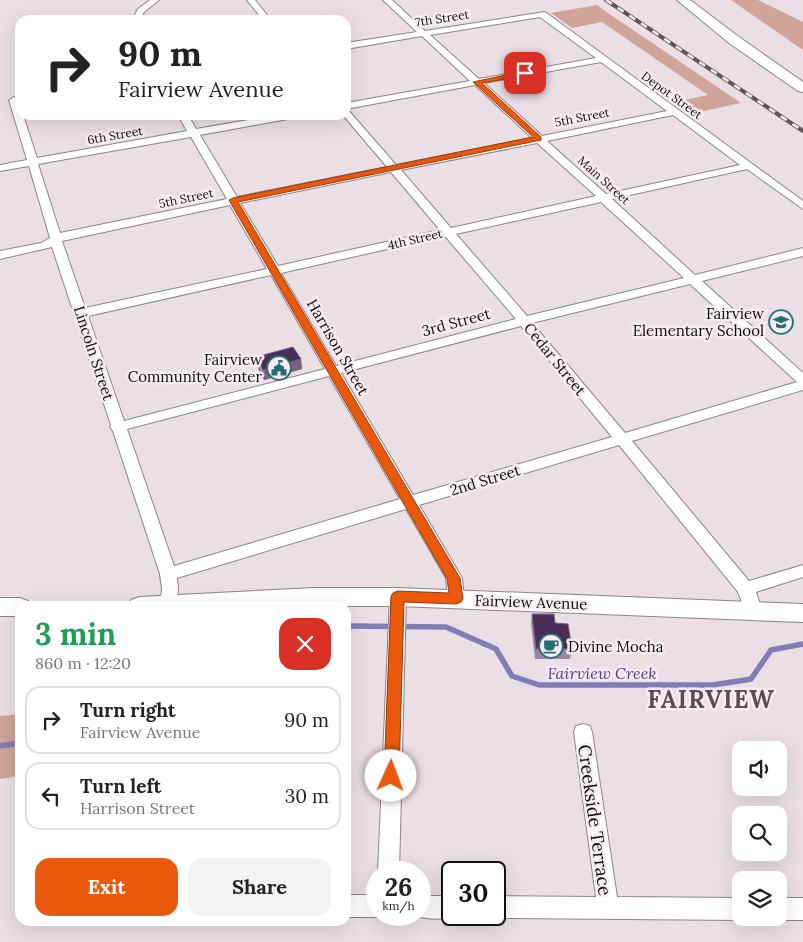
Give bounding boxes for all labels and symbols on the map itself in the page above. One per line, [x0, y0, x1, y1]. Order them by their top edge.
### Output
street label: 7th Street [414, 6, 470, 30]
pin [504, 52, 546, 94]
street label: Depot Street [639, 68, 706, 122]
street label: 5th Street [553, 104, 611, 130]
street label: 6th Street [86, 123, 144, 147]
street label: Main Street [575, 153, 633, 208]
street label: 5th Street [157, 185, 215, 211]
street label: 4th Street [386, 225, 444, 253]
street label: Harrison Street [303, 296, 373, 399]
street label: Lincoln Street [70, 303, 118, 403]
street label: 3rd Street [420, 304, 493, 340]
place label: Fairview Elementary School [633, 304, 764, 340]
school or university icon: Fairview Elementary School [768, 309, 794, 335]
street label: Cedar Street [520, 319, 590, 399]
place label: Fairview Community Center [128, 350, 263, 386]
public building icon: Fairview Community Center [266, 355, 292, 381]
street label: 2nd Street [448, 460, 523, 500]
street label: Fairview Avenue [474, 591, 588, 613]
cafe icon: Divine Mocha [538, 633, 564, 659]
place label: Divine Mocha [568, 637, 664, 656]
water label: Fairview Creek [547, 663, 657, 683]
district label: FAIRVIEW [647, 684, 775, 715]
street label: Creekside Terrace [573, 743, 617, 897]
position arrow [364, 749, 416, 801]
speed limit sign: 30 [441, 861, 506, 926]

